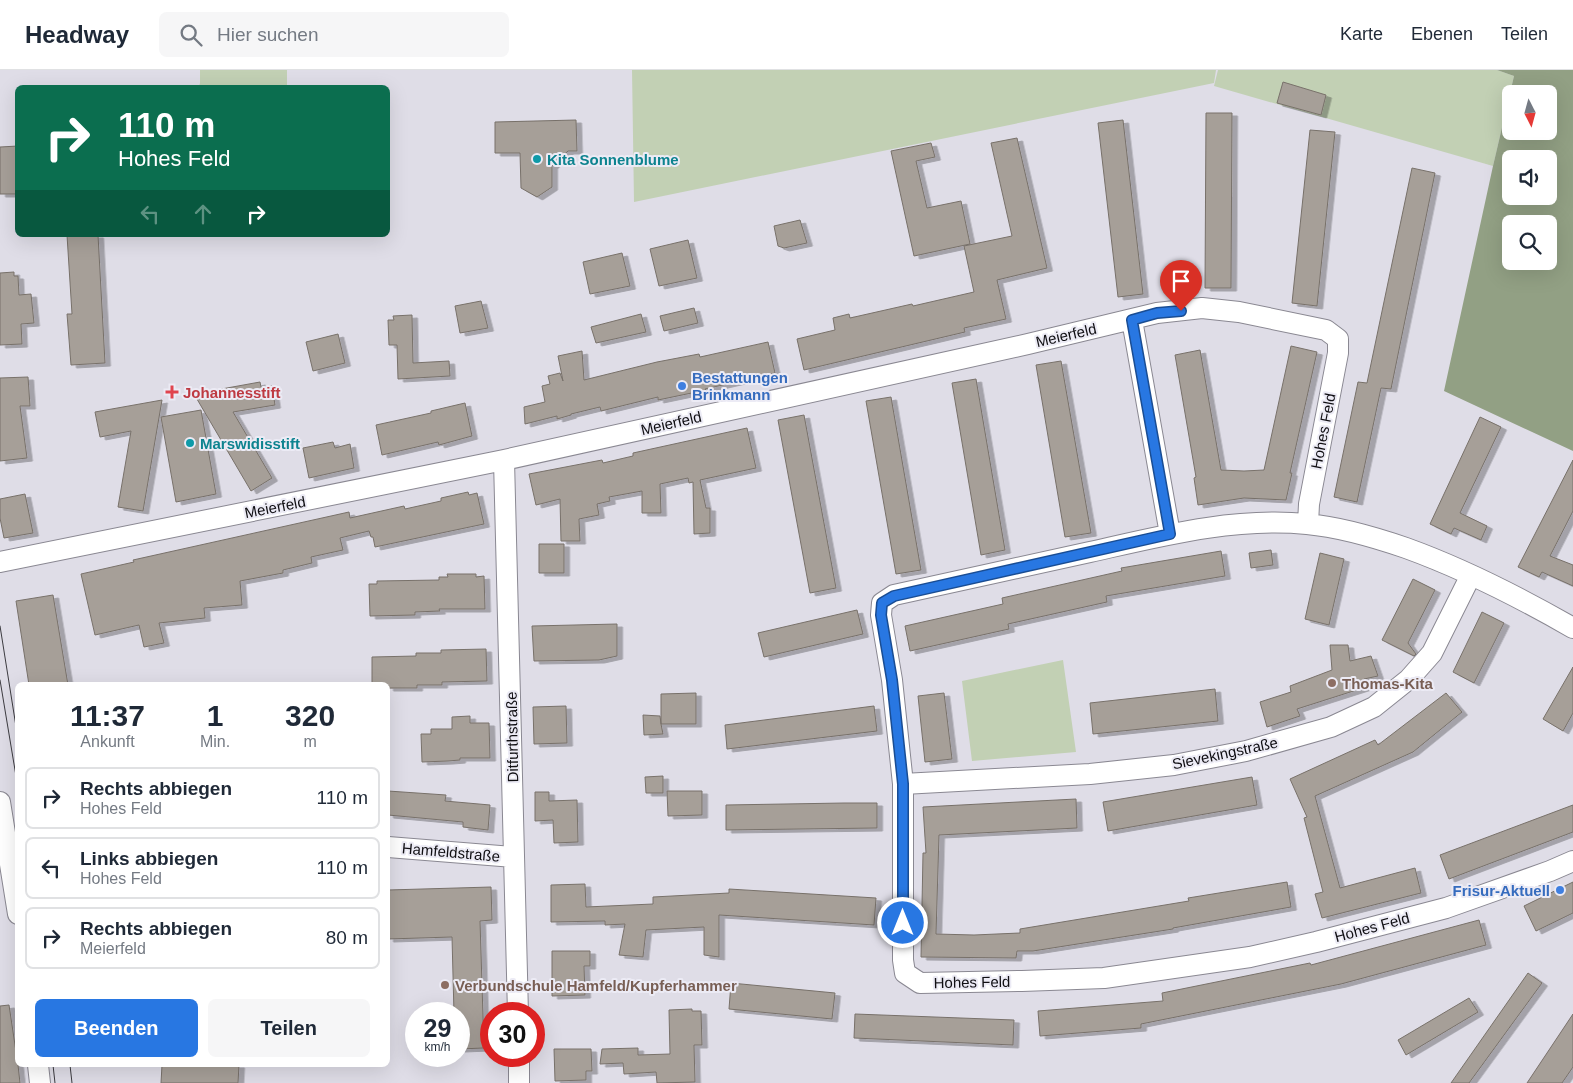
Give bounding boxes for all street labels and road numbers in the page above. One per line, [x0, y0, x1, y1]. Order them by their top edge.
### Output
street label: Meierfeld [1034, 320, 1098, 350]
street label: Hohes Feld [1307, 392, 1339, 470]
street label: Meierfeld [639, 408, 703, 438]
street label: Meierfeld [243, 493, 307, 521]
street label: Ditfurthstraße [503, 691, 521, 783]
street label: Sievekingstraße [1171, 734, 1279, 772]
street label: Hamfeldstraße [401, 839, 501, 865]
street label: Hohes Feld [1333, 909, 1411, 945]
street label: Hohes Feld [933, 973, 1011, 991]

